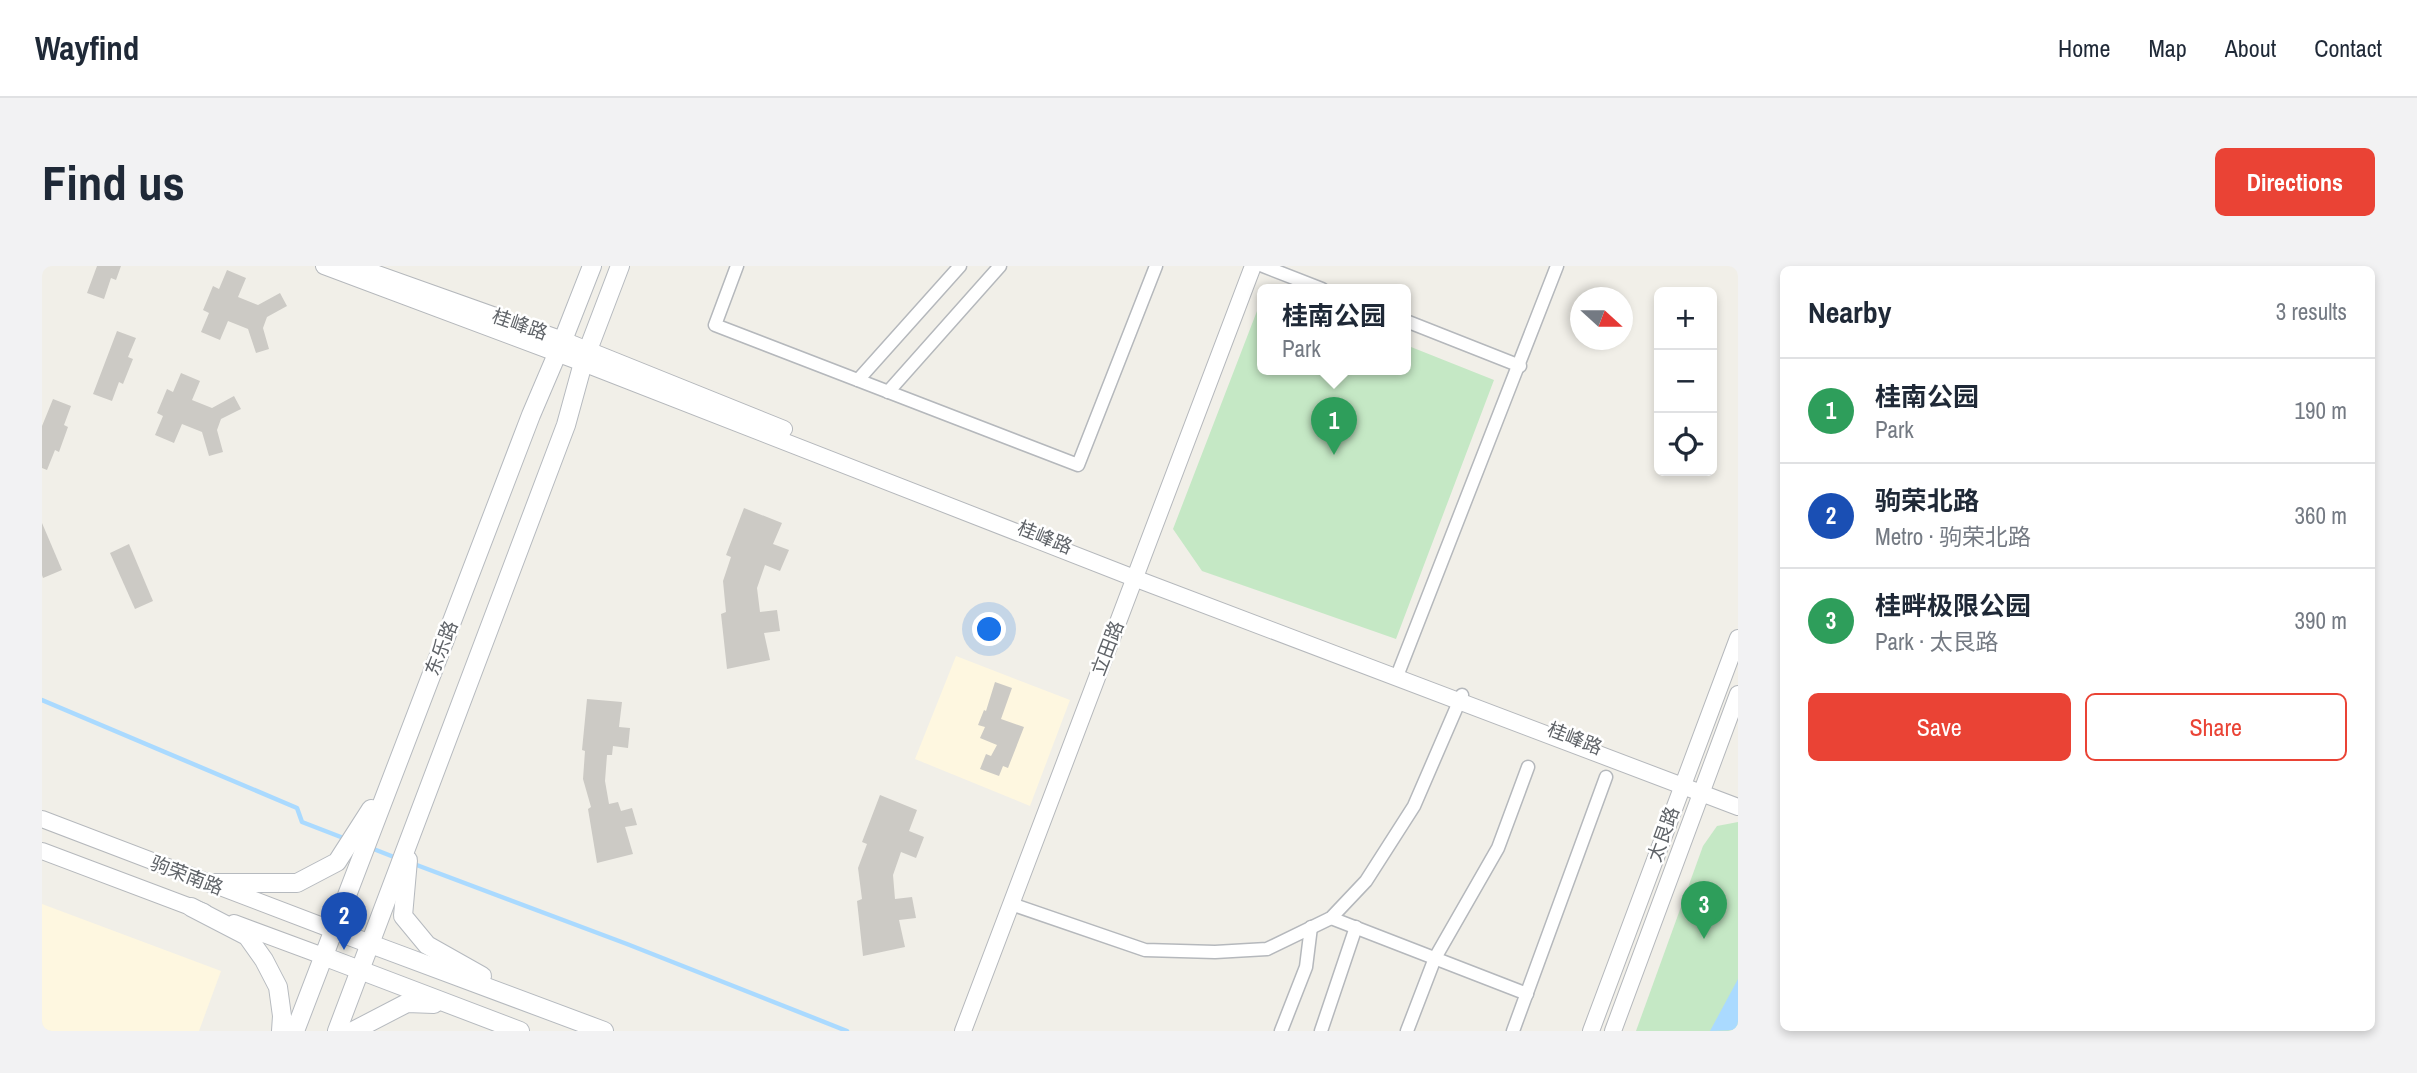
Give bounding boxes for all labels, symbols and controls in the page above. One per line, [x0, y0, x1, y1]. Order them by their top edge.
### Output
text: Wayfind [35, 26, 139, 70]
text: Home [2058, 32, 2110, 64]
text: Map [2148, 32, 2187, 64]
text: About [2225, 32, 2276, 64]
text: Contact [2314, 32, 2382, 64]
button: Directions [2215, 148, 2375, 216]
text: Find us [42, 149, 185, 215]
popup [1257, 284, 1411, 375]
north arrow [1570, 287, 1633, 350]
map controls [1654, 287, 1717, 476]
button: + [1654, 287, 1717, 350]
text: Nearby [1808, 292, 1891, 332]
text: 3 results [2276, 296, 2347, 327]
text: 桂南公园 [1282, 298, 1386, 333]
street label: 桂峰路 [489, 302, 551, 346]
text: Park [1282, 333, 1321, 364]
button: − [1654, 350, 1717, 413]
text: 桂南公园 [1875, 379, 1979, 414]
text: 1 [1826, 395, 1836, 426]
text: 190 m [2295, 395, 2347, 426]
pin: 1 [1311, 397, 1357, 455]
button: locate [1654, 413, 1717, 476]
text: Park [1875, 414, 1914, 445]
text: 驹荣北路 [1875, 483, 1979, 518]
text: 2 [1826, 500, 1836, 531]
text: 360 m [2295, 500, 2347, 531]
street label: 桂峰路 [1014, 514, 1076, 560]
text: Metro · 驹荣北路 [1875, 521, 2031, 552]
text: 桂畔极限公园 [1875, 588, 2031, 623]
text: 3 [1826, 605, 1836, 636]
text: 390 m [2295, 605, 2347, 636]
your location [972, 612, 1006, 646]
street label: 东乐路 [419, 617, 463, 679]
street label: 立田路 [1085, 617, 1129, 679]
text: Park · 太艮路 [1875, 626, 1999, 657]
button: Save [1808, 693, 2071, 761]
button: Share [2085, 693, 2347, 761]
street label: 桂峰路 [1544, 716, 1606, 760]
street label: 太艮路 [1641, 803, 1685, 865]
street label: 驹荣南路 [147, 849, 227, 901]
pin: 3 [1681, 881, 1727, 939]
pin: 2 [321, 892, 367, 950]

